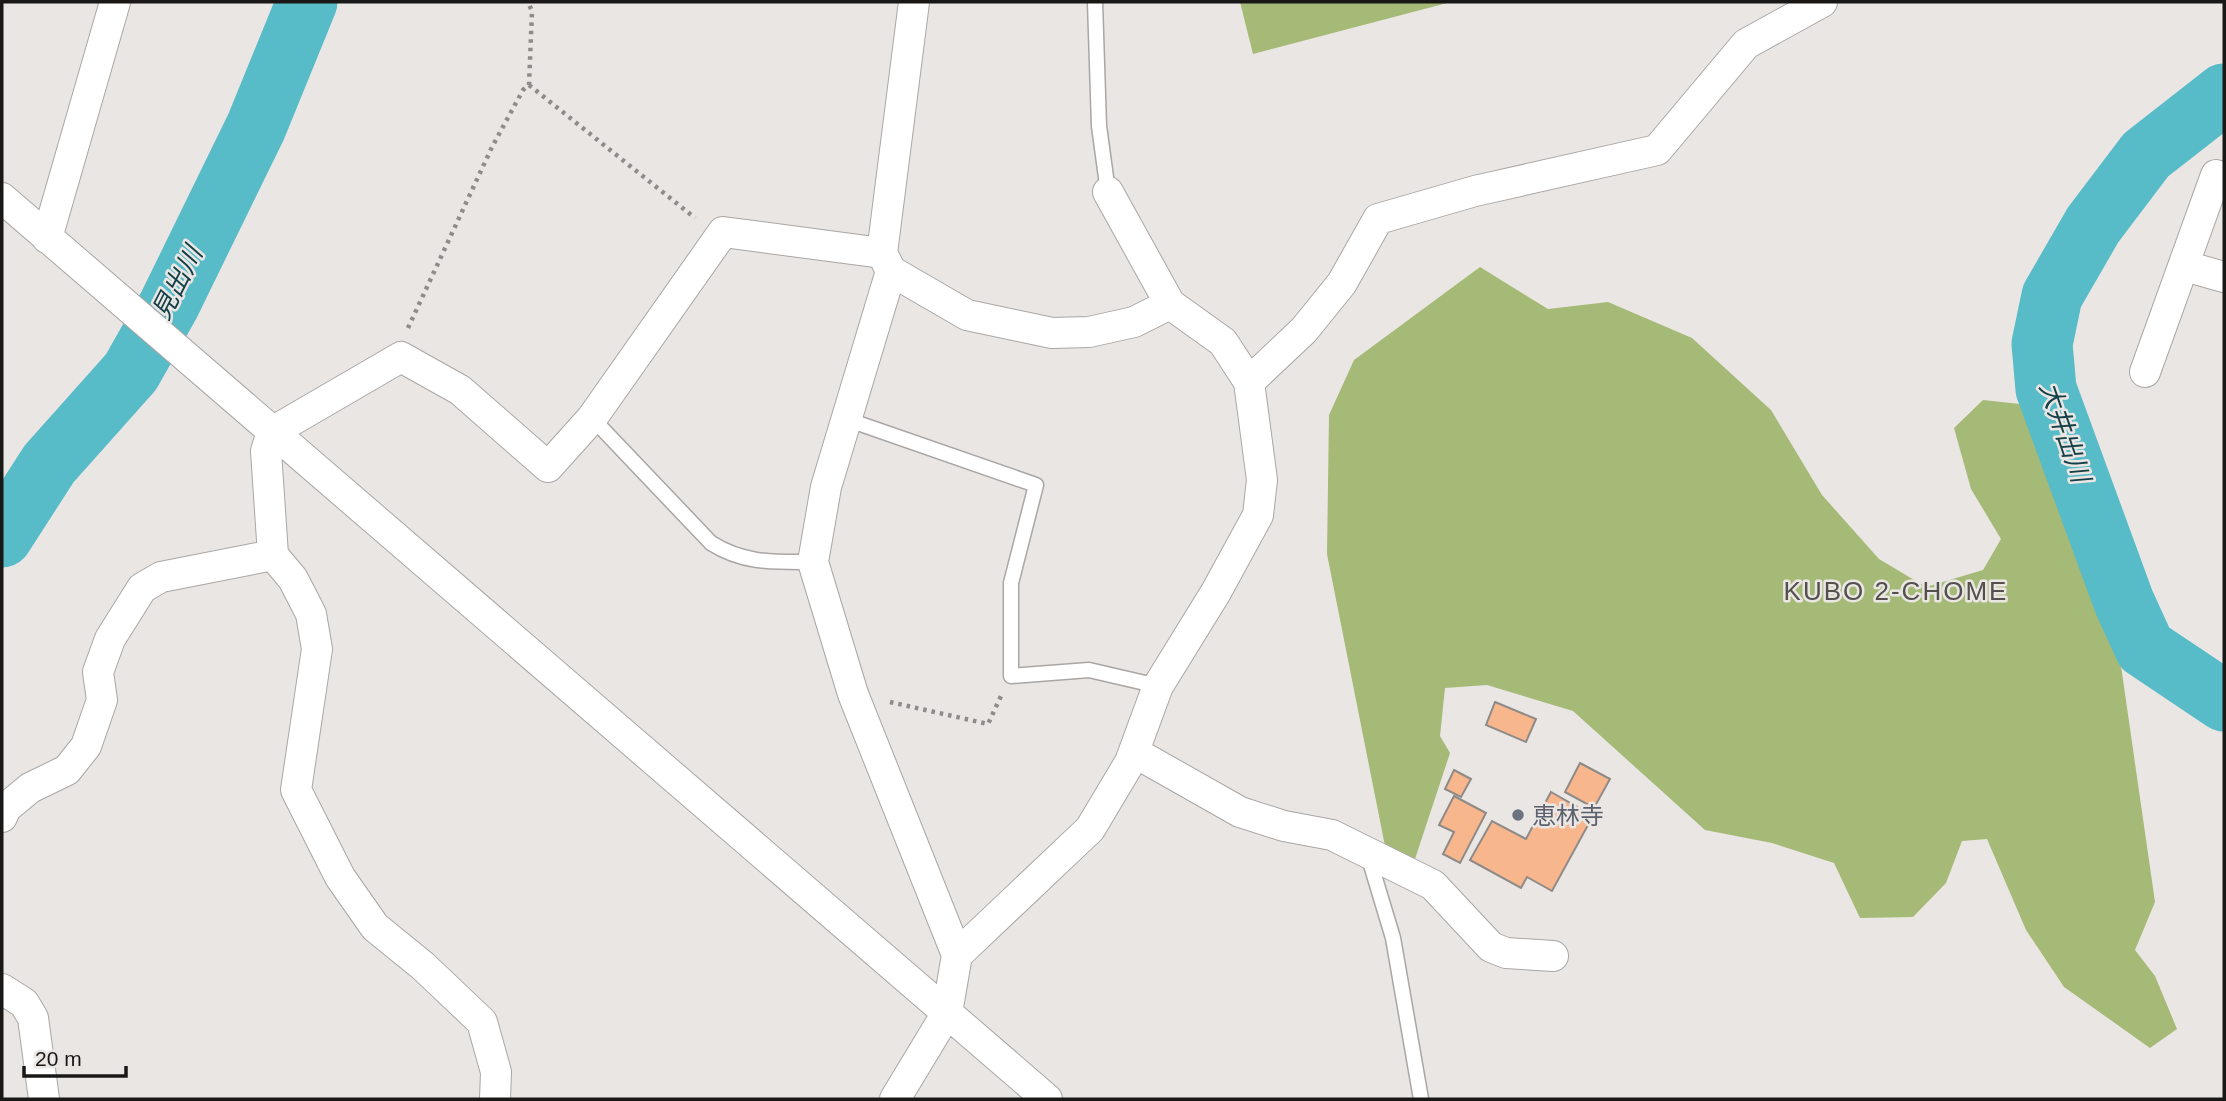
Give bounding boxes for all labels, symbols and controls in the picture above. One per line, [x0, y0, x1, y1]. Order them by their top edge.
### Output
water label: 見出川 [146, 239, 209, 325]
water label: 大井出川 [2034, 378, 2097, 489]
district label: KUBO 2-CHOME [1784, 576, 2008, 606]
place label: 恵林寺 [1532, 802, 1604, 829]
marker: 恵林寺 [1510, 807, 1526, 823]
scale bar [24, 1034, 126, 1078]
text: 20 m [35, 1047, 82, 1070]

